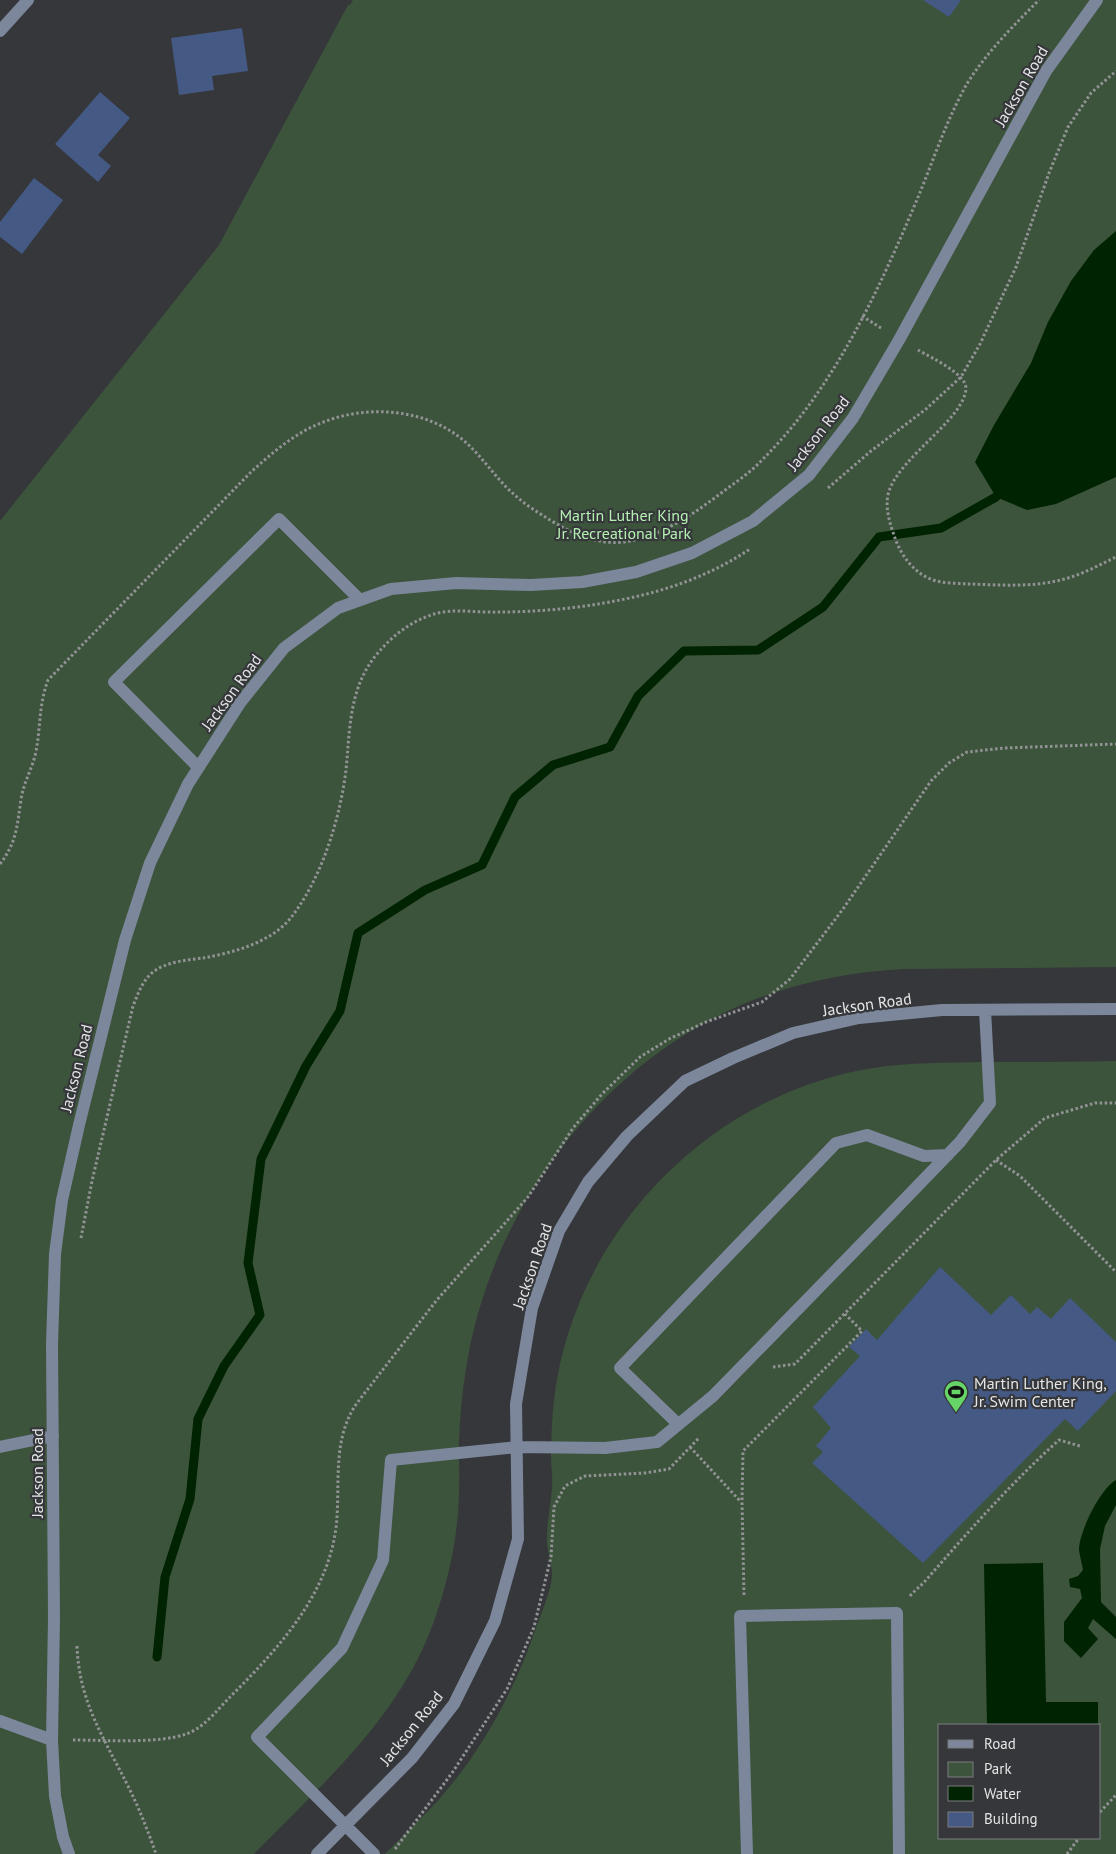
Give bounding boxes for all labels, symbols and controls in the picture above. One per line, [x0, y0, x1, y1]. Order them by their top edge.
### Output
street label: Jackson Road [989, 42, 1052, 131]
street label: Jackson Road [782, 392, 853, 475]
park label: Martin Luther King Jr. Recreational Park [556, 505, 692, 543]
street label: Jackson Road [196, 650, 265, 735]
street label: Jackson Road [820, 988, 913, 1020]
street label: Jackson Road [55, 1022, 97, 1115]
street label: Jackson Road [508, 1220, 556, 1313]
place label: Martin Luther King, Jr. Swim Center [973, 1373, 1107, 1411]
sports icon: Martin Luther King, Jr. Swim Center [943, 1379, 969, 1413]
street label: Jackson Road [27, 1428, 47, 1519]
street label: Jackson Road [374, 1687, 447, 1770]
legend [938, 1724, 1101, 1839]
text: Road [984, 1734, 1016, 1753]
text: Park [984, 1759, 1012, 1778]
text: Water [984, 1784, 1021, 1803]
text: Building [984, 1809, 1038, 1828]

